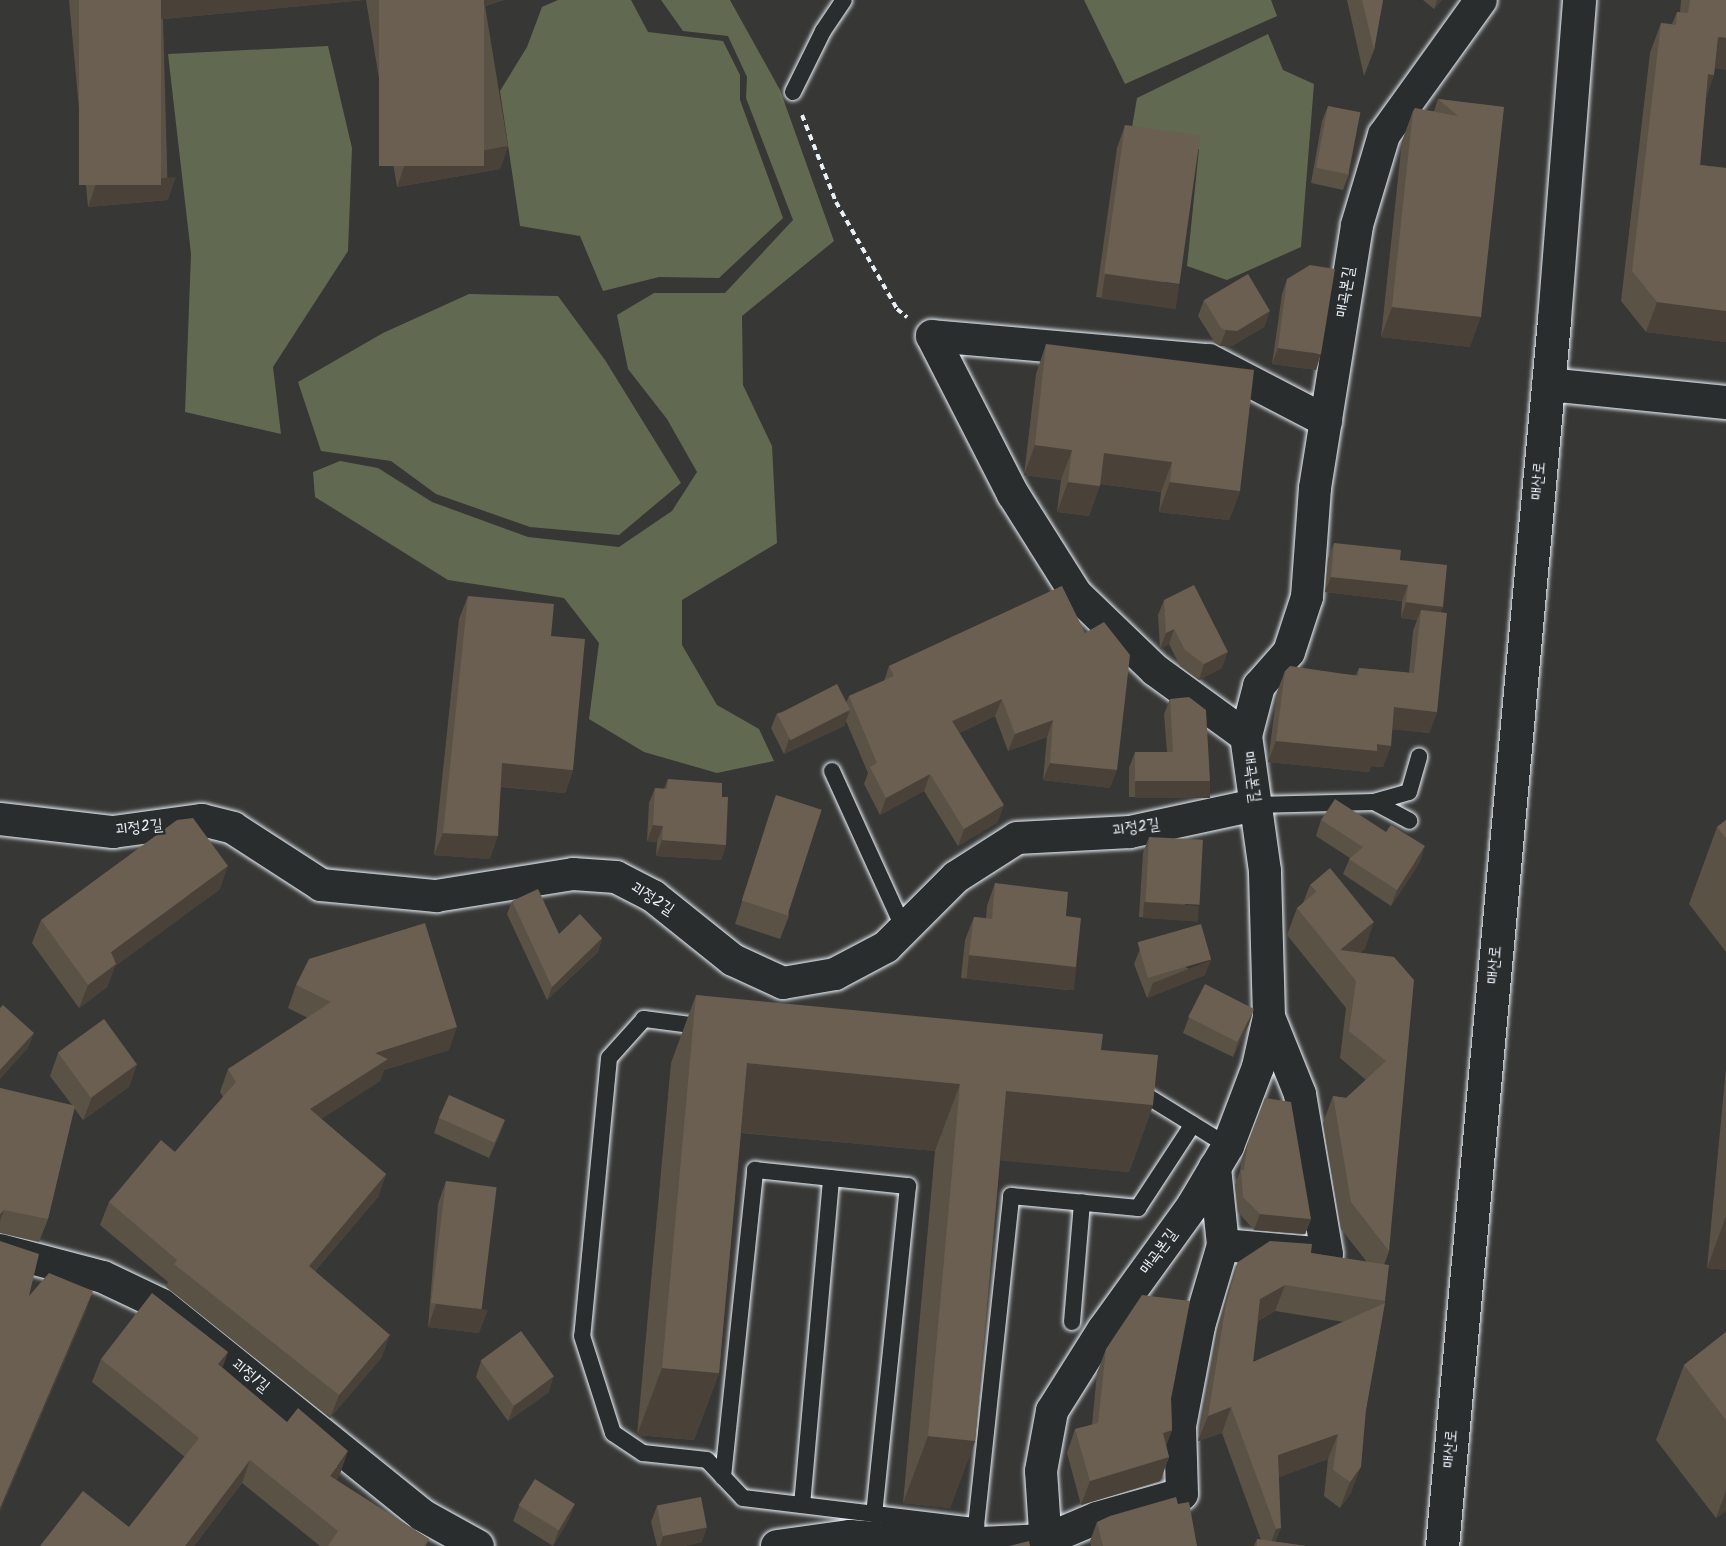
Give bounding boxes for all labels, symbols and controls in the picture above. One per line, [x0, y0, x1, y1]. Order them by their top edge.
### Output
street label: 매곡본길 [1332, 265, 1360, 319]
street label: 매산로 [1528, 461, 1550, 501]
street label: 매곡본길 [1238, 750, 1264, 804]
street label: 괴정2길 [1111, 815, 1161, 841]
street label: 괴정2길 [114, 816, 164, 840]
street label: 괴정2길 [627, 878, 677, 920]
street label: 매산로 [1484, 945, 1506, 985]
street label: 매곡본길 [1136, 1226, 1182, 1278]
street label: 괴정1길 [227, 1355, 273, 1397]
street label: 매산로 [1440, 1429, 1462, 1469]

